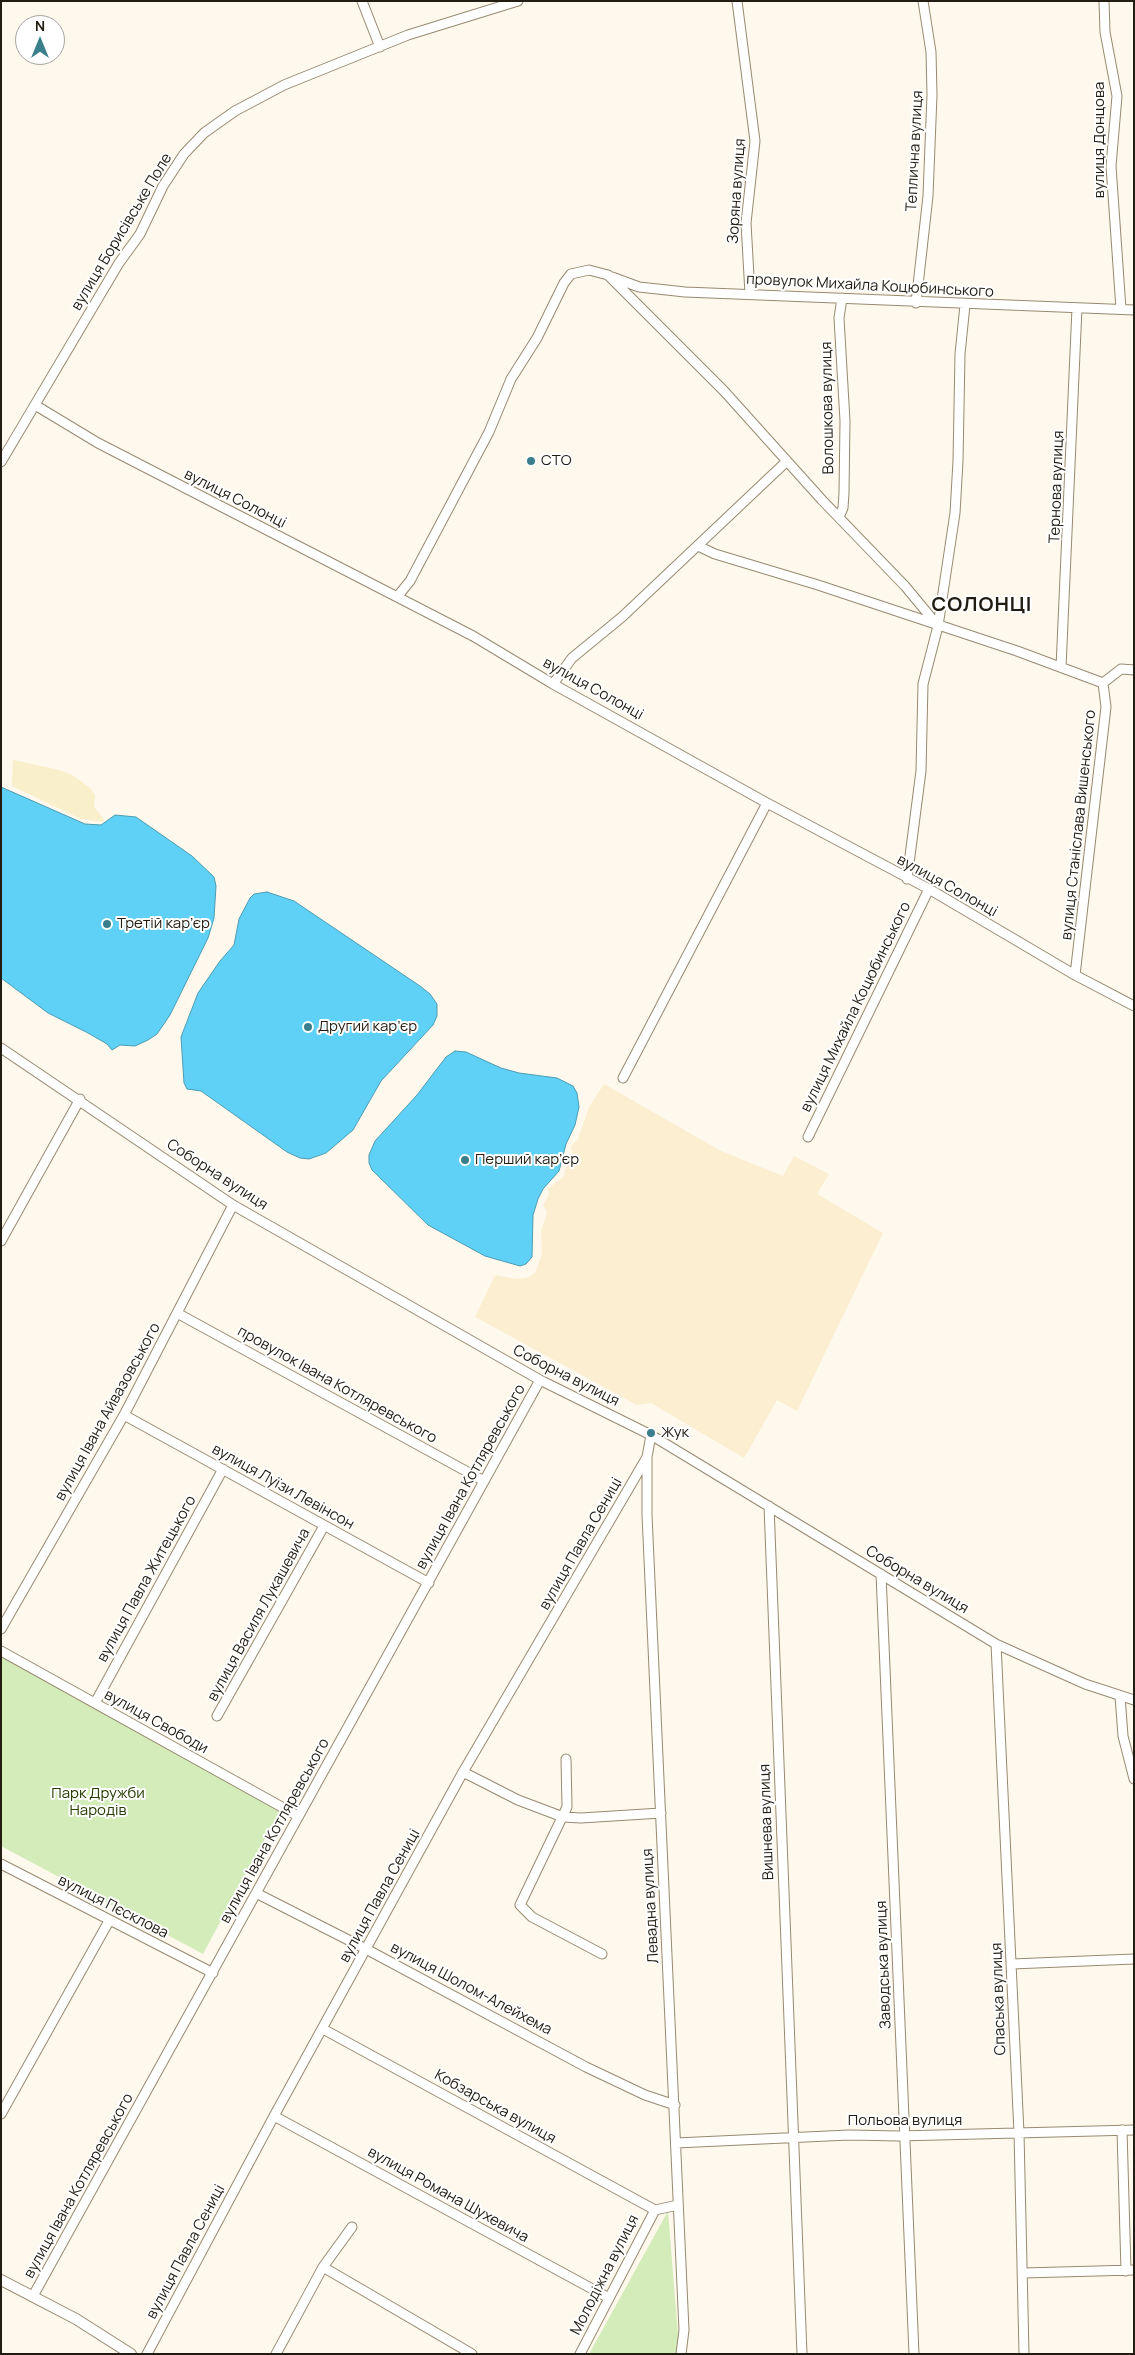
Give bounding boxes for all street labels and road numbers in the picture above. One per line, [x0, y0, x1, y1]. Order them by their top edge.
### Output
street label: вулиця Донцова [1091, 82, 1109, 198]
street label: Теплична вулиця [903, 90, 927, 212]
street label: Зоряна вулиця [724, 138, 750, 244]
street label: вулиця Борисівське Поле [68, 150, 176, 314]
street label: провулок Михайла Коцюбинського [746, 271, 994, 301]
street label: Волошкова вулиця [818, 341, 838, 475]
street label: Тернова вулиця [1046, 430, 1068, 544]
street label: вулиця Солонці [181, 466, 289, 532]
street label: вулиця Солонці [540, 654, 646, 724]
street label: вулиця Станіслава Вишенського [1058, 709, 1100, 941]
street label: вулиця Солонці [894, 851, 1000, 921]
street label: вулиця Михайла Коцюбинського [797, 899, 915, 1115]
street label: Соборна вулиця [163, 1136, 271, 1214]
street label: вулиця Івана Айвазовського [52, 1320, 164, 1504]
street label: провулок Івана Котляревського [234, 1323, 440, 1447]
street label: Соборна вулиця [510, 1341, 622, 1411]
street label: вулиця Івана Котляревського [413, 1381, 529, 1573]
street label: вулиця Луїзи Левінсон [209, 1440, 357, 1534]
street label: вулиця Павла Сениці [536, 1475, 626, 1613]
street label: вулиця Павла Житецького [94, 1493, 200, 1665]
street label: вулиця Василя Лукашевича [204, 1525, 314, 1705]
street label: Соборна вулиця [862, 1542, 972, 1618]
street label: вулиця Свободи [101, 1686, 211, 1758]
street label: вулиця Івана Котляревського [217, 1735, 333, 1927]
street label: Вишнева вулиця [756, 1763, 778, 1881]
street label: вулиця Павла Сениці [336, 1826, 424, 1966]
street label: Левадна вулиця [639, 1848, 663, 1964]
street label: вулиця Пєсклова [55, 1871, 171, 1943]
street label: Заводська вулиця [873, 1900, 895, 2030]
street label: вулиця Шолом-Алейхема [387, 1939, 555, 2039]
street label: Спаська вулиця [988, 1942, 1010, 2056]
street label: Кобзарська вулиця [431, 2066, 559, 2148]
street label: вулиця Івана Котляревського [21, 2090, 137, 2282]
street label: Польова вулиця [848, 2112, 962, 2130]
street label: вулиця Романа Шухевича [364, 2143, 532, 2247]
street label: вулиця Павла Сениці [143, 2182, 229, 2322]
street label: Молодіжна вулиця [567, 2212, 643, 2338]

